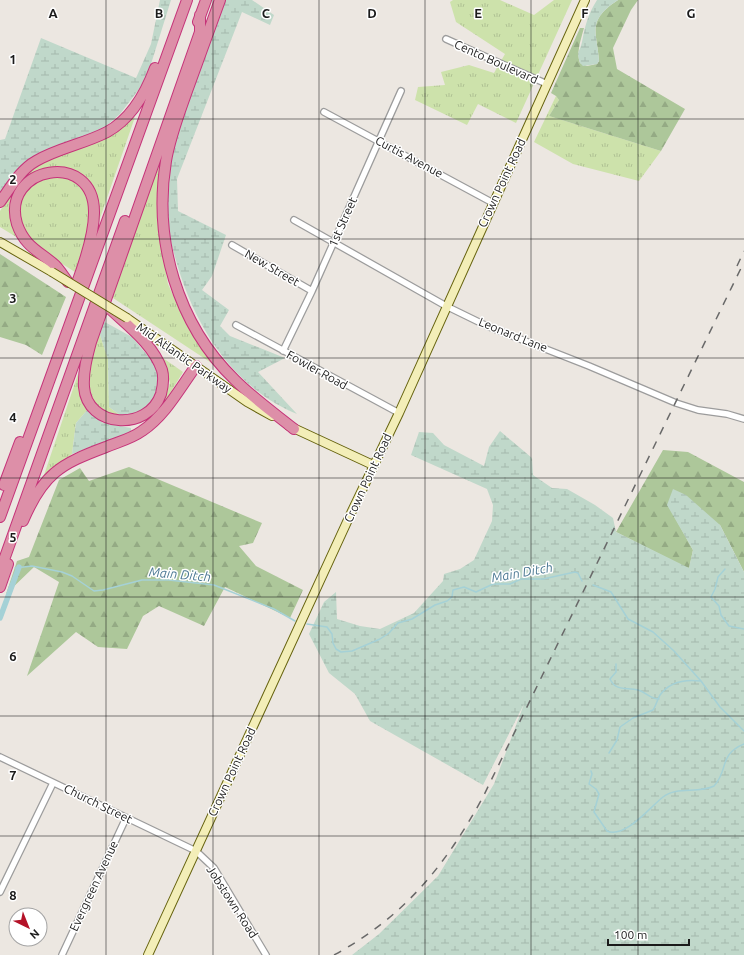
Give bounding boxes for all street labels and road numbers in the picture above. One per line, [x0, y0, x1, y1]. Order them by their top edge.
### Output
street label: Cento Boulevard [452, 37, 540, 86]
street label: Curtis Avenue [373, 133, 445, 180]
street label: Crown Point Road [475, 136, 528, 229]
street label: 1st Street [326, 195, 359, 249]
street label: New Street [243, 247, 302, 289]
street label: Leonard Lane [477, 315, 549, 354]
street label: Mid Atlantic Parkway [134, 320, 234, 395]
street label: Fowler Road [285, 348, 350, 392]
street label: Crown Point Road [341, 431, 394, 524]
street label: Crown Point Road [205, 725, 258, 818]
street label: Church Street [62, 781, 135, 826]
street label: Evergreen Avenue [67, 838, 120, 933]
street label: Jobstown Road [204, 863, 261, 940]

